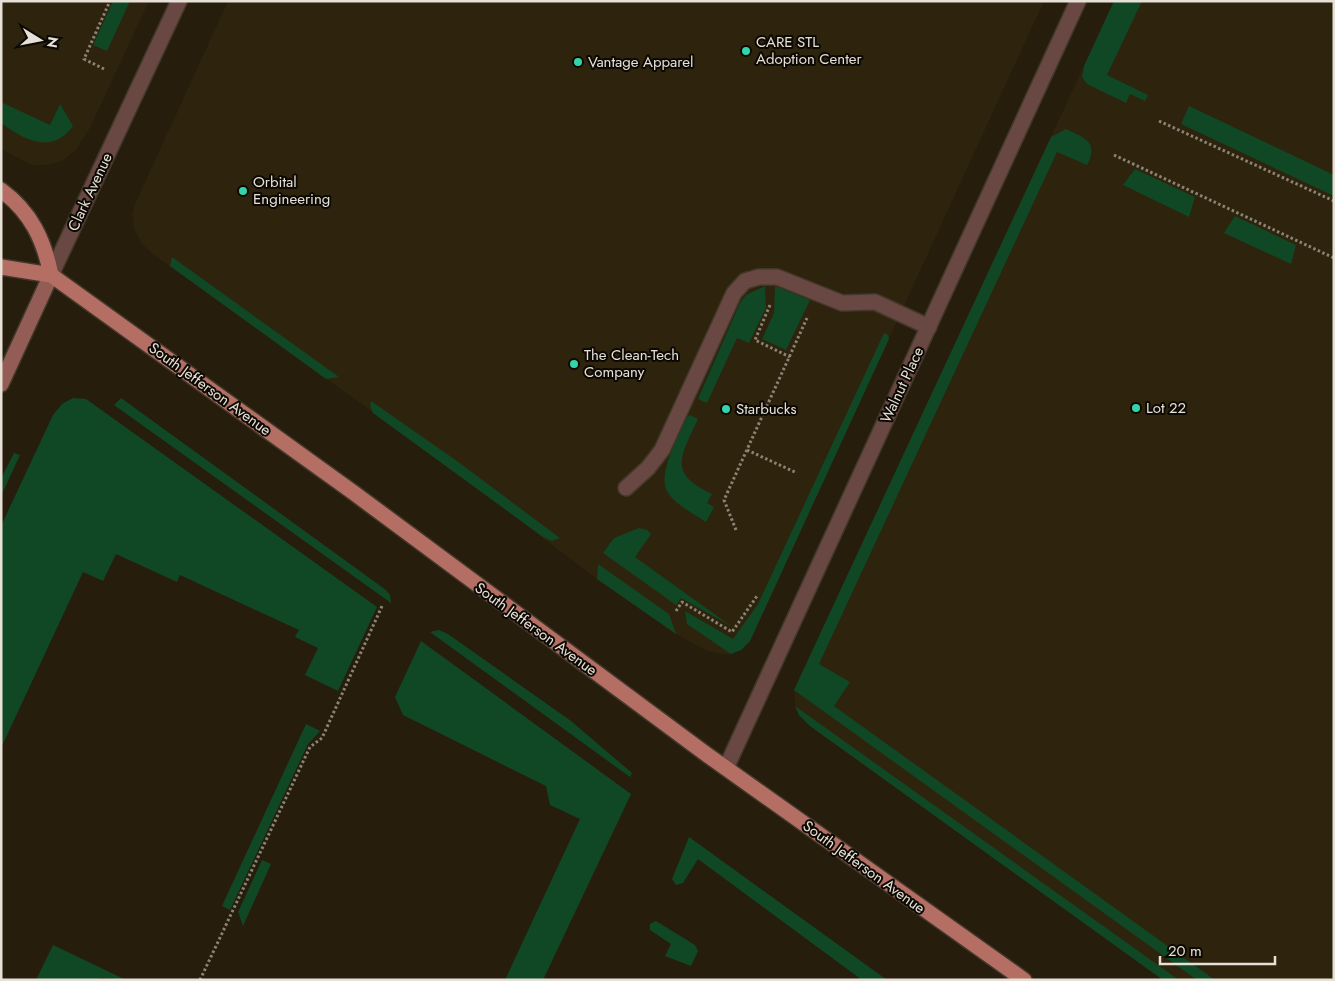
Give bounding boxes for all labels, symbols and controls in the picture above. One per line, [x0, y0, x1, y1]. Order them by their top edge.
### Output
north arrow [15, 15, 65, 65]
place label: CARE STL Adoption Center [756, 31, 862, 70]
text: N [42, 35, 64, 49]
marker: CARE STL Adoption Center [740, 45, 752, 57]
place label: Vantage Apparel [588, 51, 693, 73]
marker: Vantage Apparel [572, 56, 584, 68]
street label: Clark Avenue [62, 149, 118, 235]
place label: Orbital Engineering [253, 171, 330, 210]
marker: Orbital Engineering [237, 185, 249, 197]
street label: South Jefferson Avenue [144, 337, 276, 441]
street label: Walnut Place [875, 343, 929, 427]
place label: The Clean-Tech Company [584, 344, 679, 383]
marker: The Clean-Tech Company [568, 358, 580, 370]
place label: Lot 22 [1146, 397, 1186, 419]
place label: Starbucks [736, 398, 796, 420]
marker: Lot 22 [1130, 402, 1142, 414]
marker: Starbucks [720, 403, 732, 415]
street label: South Jefferson Avenue [470, 577, 602, 681]
street label: South Jefferson Avenue [798, 815, 930, 919]
scale bar [1160, 934, 1275, 966]
text: 20 m [1168, 940, 1202, 962]

